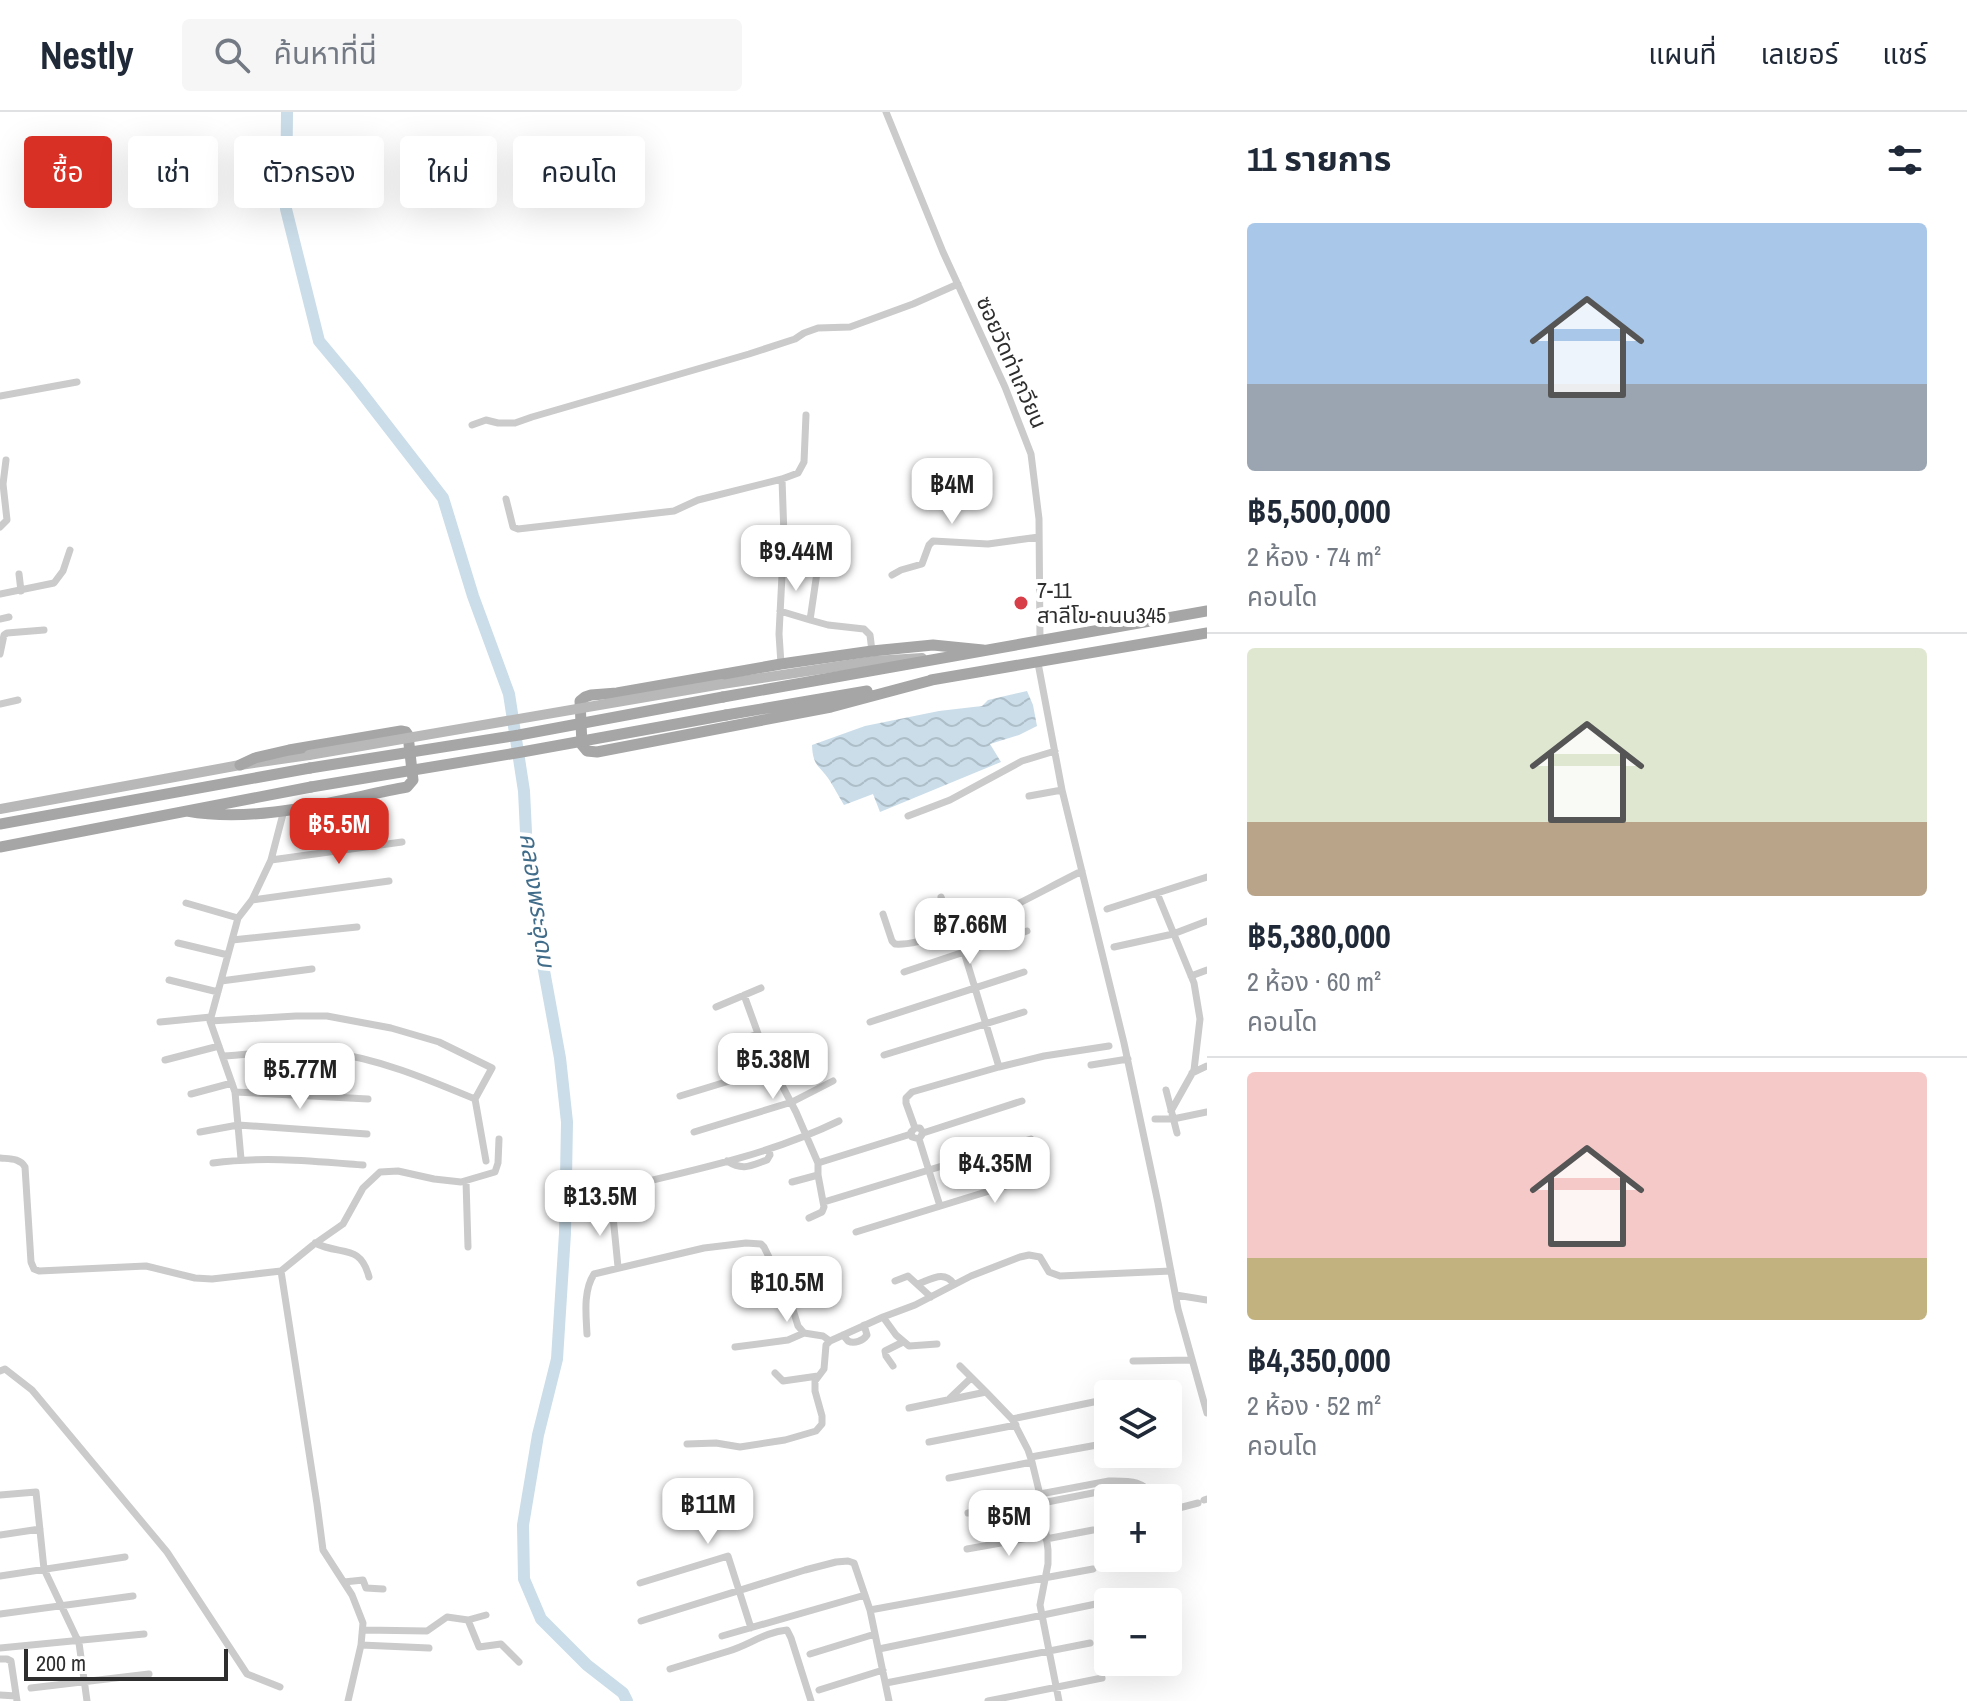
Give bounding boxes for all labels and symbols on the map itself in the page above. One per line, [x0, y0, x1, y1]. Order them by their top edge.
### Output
street label: ซอยวัดท่าเกวียน [969, 291, 1055, 433]
pin: ฿4M [913, 458, 991, 526]
pin: ฿9.44M [731, 525, 861, 593]
place label: 7-11 สาลีโข-ถนน345 [1037, 575, 1166, 630]
marker: 7-11 สาลีโข-ถนน345 [1012, 594, 1030, 612]
pin: ฿5.5M [283, 798, 395, 866]
water label: คลองพระอุดม [513, 831, 564, 971]
pin: ฿7.66M [905, 898, 1035, 966]
pin: ฿5.38M [708, 1033, 838, 1101]
pin: ฿5.77M [235, 1043, 365, 1111]
pin: ฿4.35M [930, 1137, 1060, 1205]
pin: ฿13.5M [535, 1170, 665, 1238]
pin: ฿10.5M [722, 1256, 852, 1324]
pin: ฿11M [661, 1478, 755, 1546]
pin: ฿5M [970, 1490, 1048, 1558]
scale bar [24, 1645, 228, 1681]

